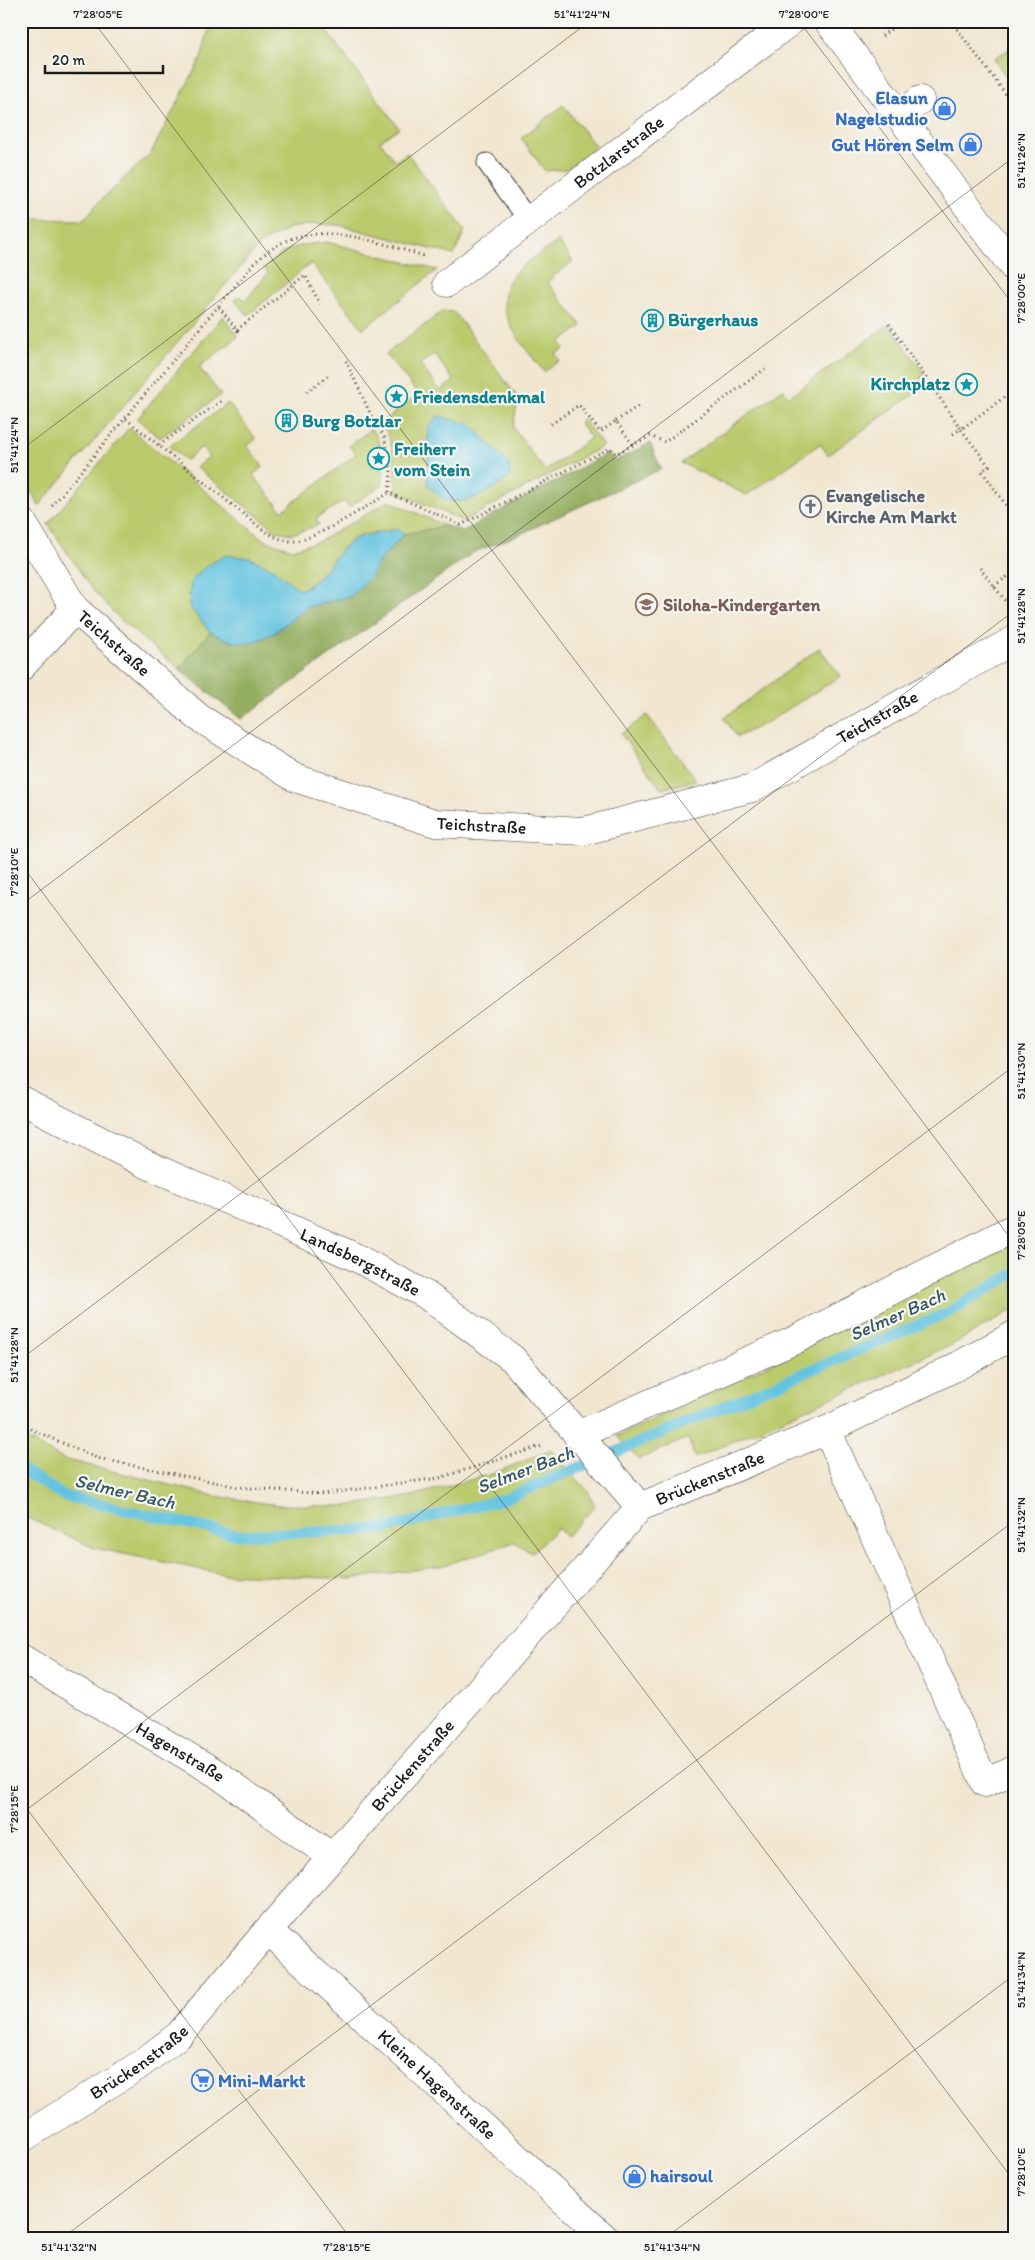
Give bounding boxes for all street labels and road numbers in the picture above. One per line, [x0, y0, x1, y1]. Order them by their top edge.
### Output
street label: Botzlarstraße [569, 111, 668, 194]
street label: Teichstraße [73, 605, 155, 681]
street label: Teichstraße [833, 686, 922, 749]
street label: Teichstraße [436, 812, 527, 839]
street label: Landsbergstraße [297, 1223, 424, 1301]
street label: Brückenstraße [652, 1446, 768, 1510]
street label: Brückenstraße [366, 1715, 459, 1816]
street label: Hagenstraße [132, 1717, 229, 1787]
street label: Brückenstraße [86, 2021, 194, 2104]
street label: Kleine Hagenstraße [373, 2025, 501, 2144]

